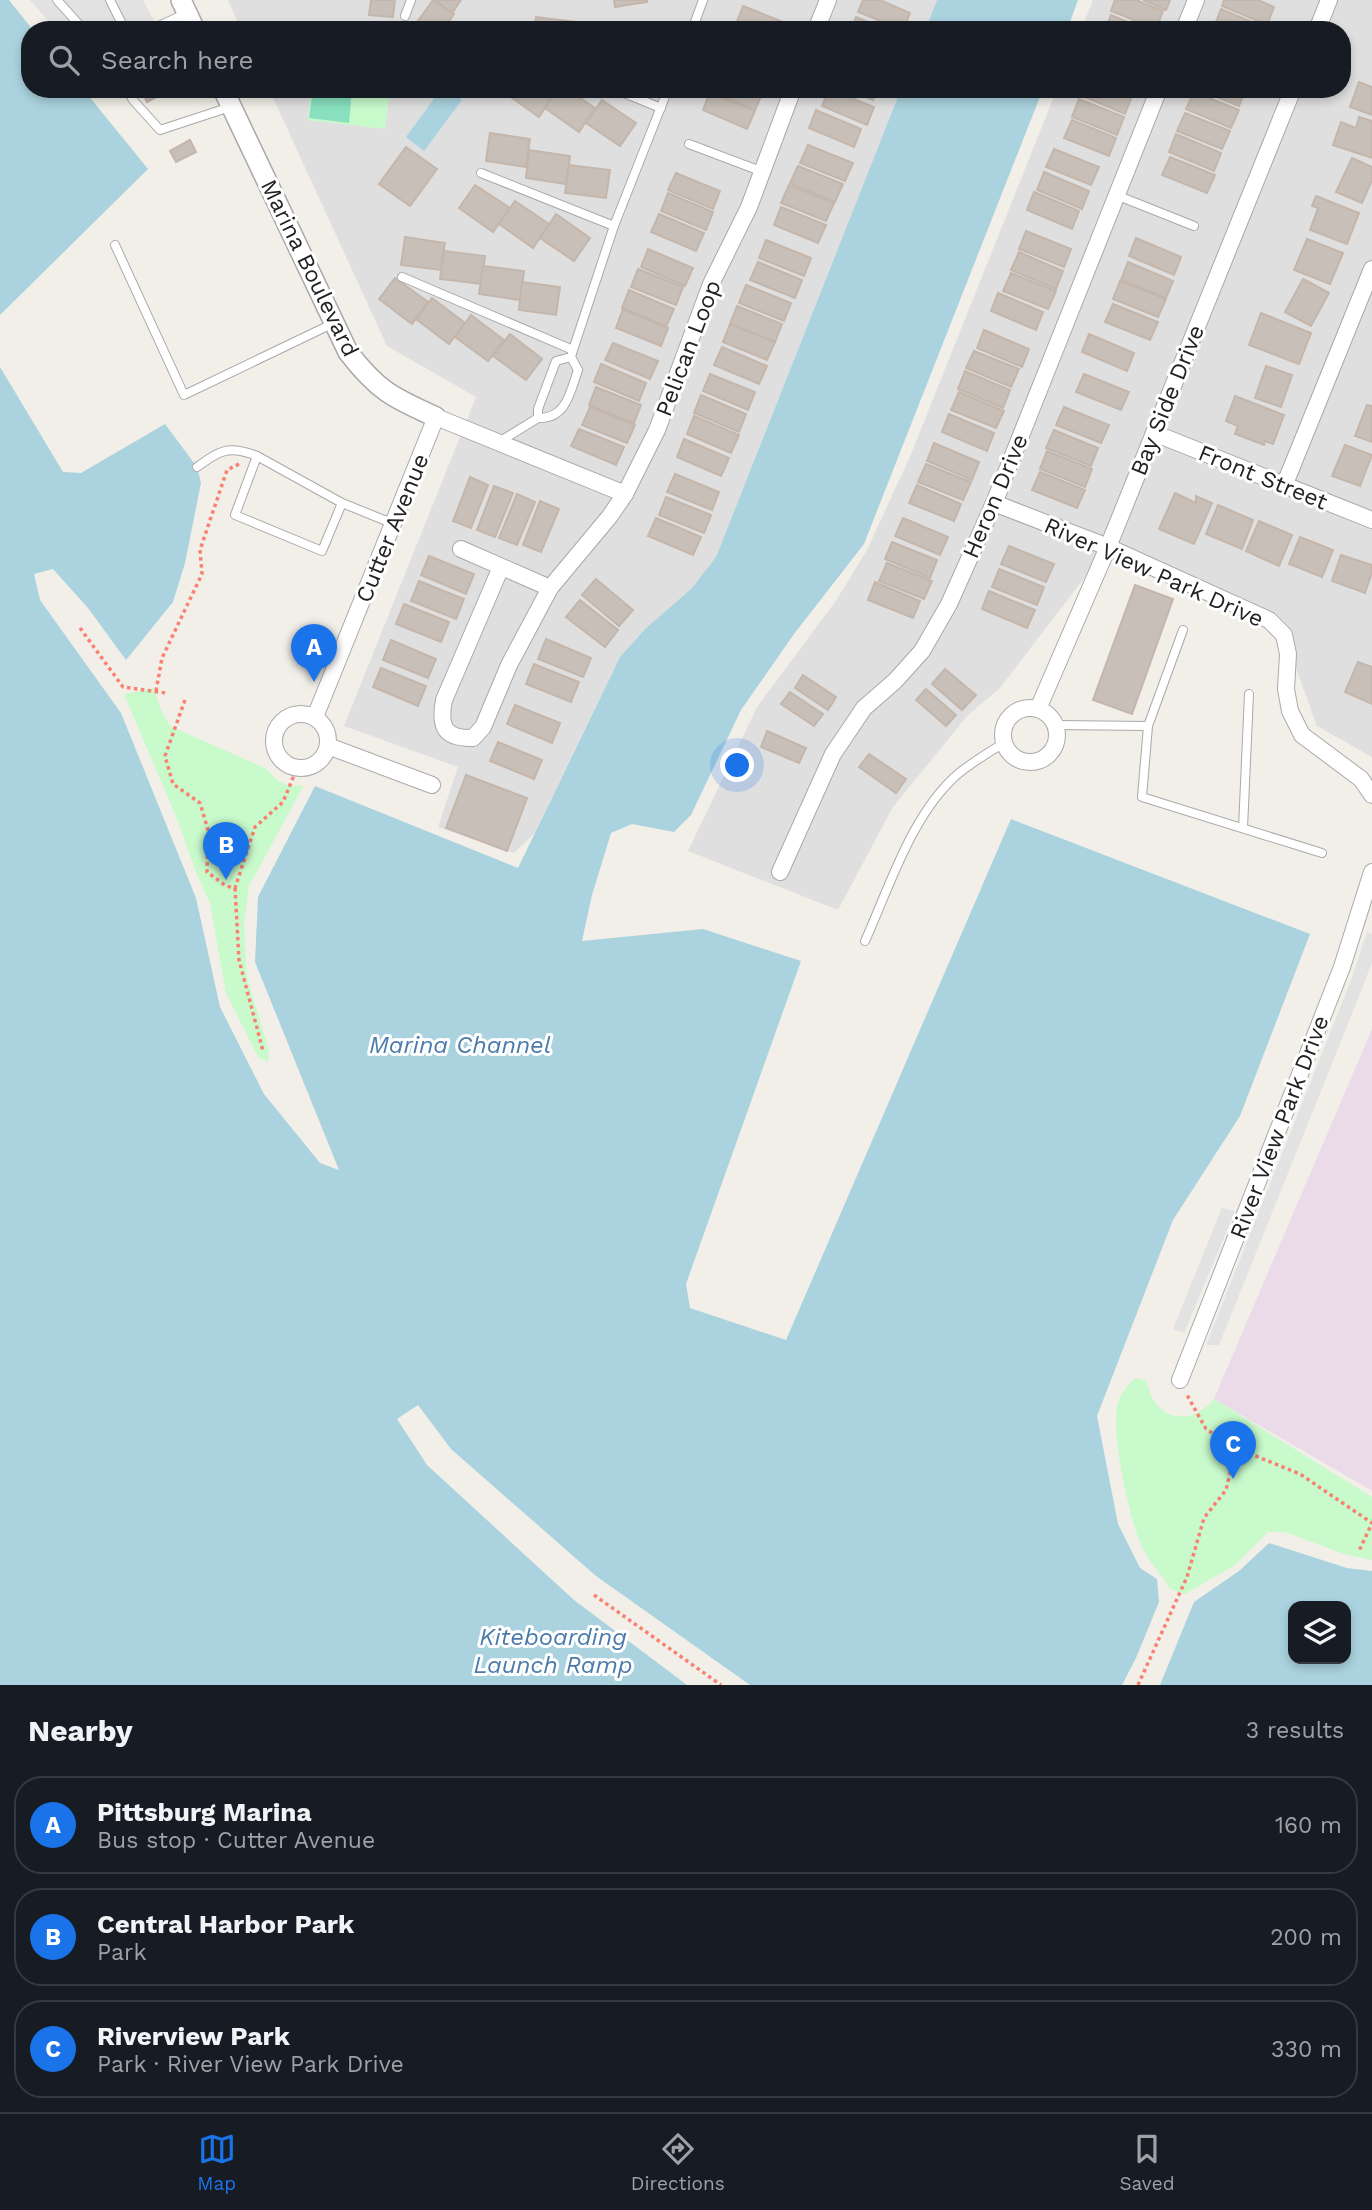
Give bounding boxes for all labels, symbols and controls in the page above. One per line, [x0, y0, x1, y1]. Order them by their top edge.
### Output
search box [21, 21, 1351, 98]
icon: search [45, 41, 83, 79]
text: Search here [101, 45, 253, 75]
street label: Marina Boulevard [255, 175, 364, 361]
street label: Pelican Loop [650, 276, 727, 420]
street label: Bay Side Drive [1125, 321, 1210, 479]
street label: Heron Drive [957, 430, 1034, 562]
street label: Front Street [1194, 439, 1332, 516]
street label: Cutter Avenue [350, 450, 435, 607]
street label: River View Park Drive [1040, 512, 1268, 633]
pin: A [291, 624, 337, 682]
your location [720, 748, 754, 782]
pin: B [203, 822, 249, 880]
street label: River View Park Drive [1224, 1012, 1335, 1243]
water label: Marina Channel [369, 1031, 551, 1059]
pin: C [1210, 1421, 1256, 1479]
map controls [1288, 1601, 1351, 1664]
button: layers [1288, 1601, 1351, 1664]
water label: Kiteboarding Launch Ramp [473, 1623, 633, 1679]
text: Nearby [28, 1713, 133, 1748]
text: 3 results [1246, 1717, 1344, 1744]
text: Pittsburg Marina [97, 1797, 311, 1827]
text: A [45, 1812, 61, 1839]
text: 160 m [1275, 1812, 1342, 1839]
text: Bus stop · Cutter Avenue [97, 1827, 375, 1854]
text: Central Harbor Park [97, 1909, 354, 1939]
text: B [45, 1924, 61, 1951]
text: 200 m [1270, 1924, 1342, 1951]
text: Park [97, 1939, 146, 1966]
text: Riverview Park [97, 2021, 290, 2051]
text: C [45, 2036, 61, 2063]
text: 330 m [1271, 2036, 1342, 2063]
text: Park · River View Park Drive [97, 2051, 404, 2078]
tab: Map [197, 2130, 236, 2195]
tab: Directions [631, 2130, 725, 2195]
tab: Saved [1119, 2130, 1175, 2195]

